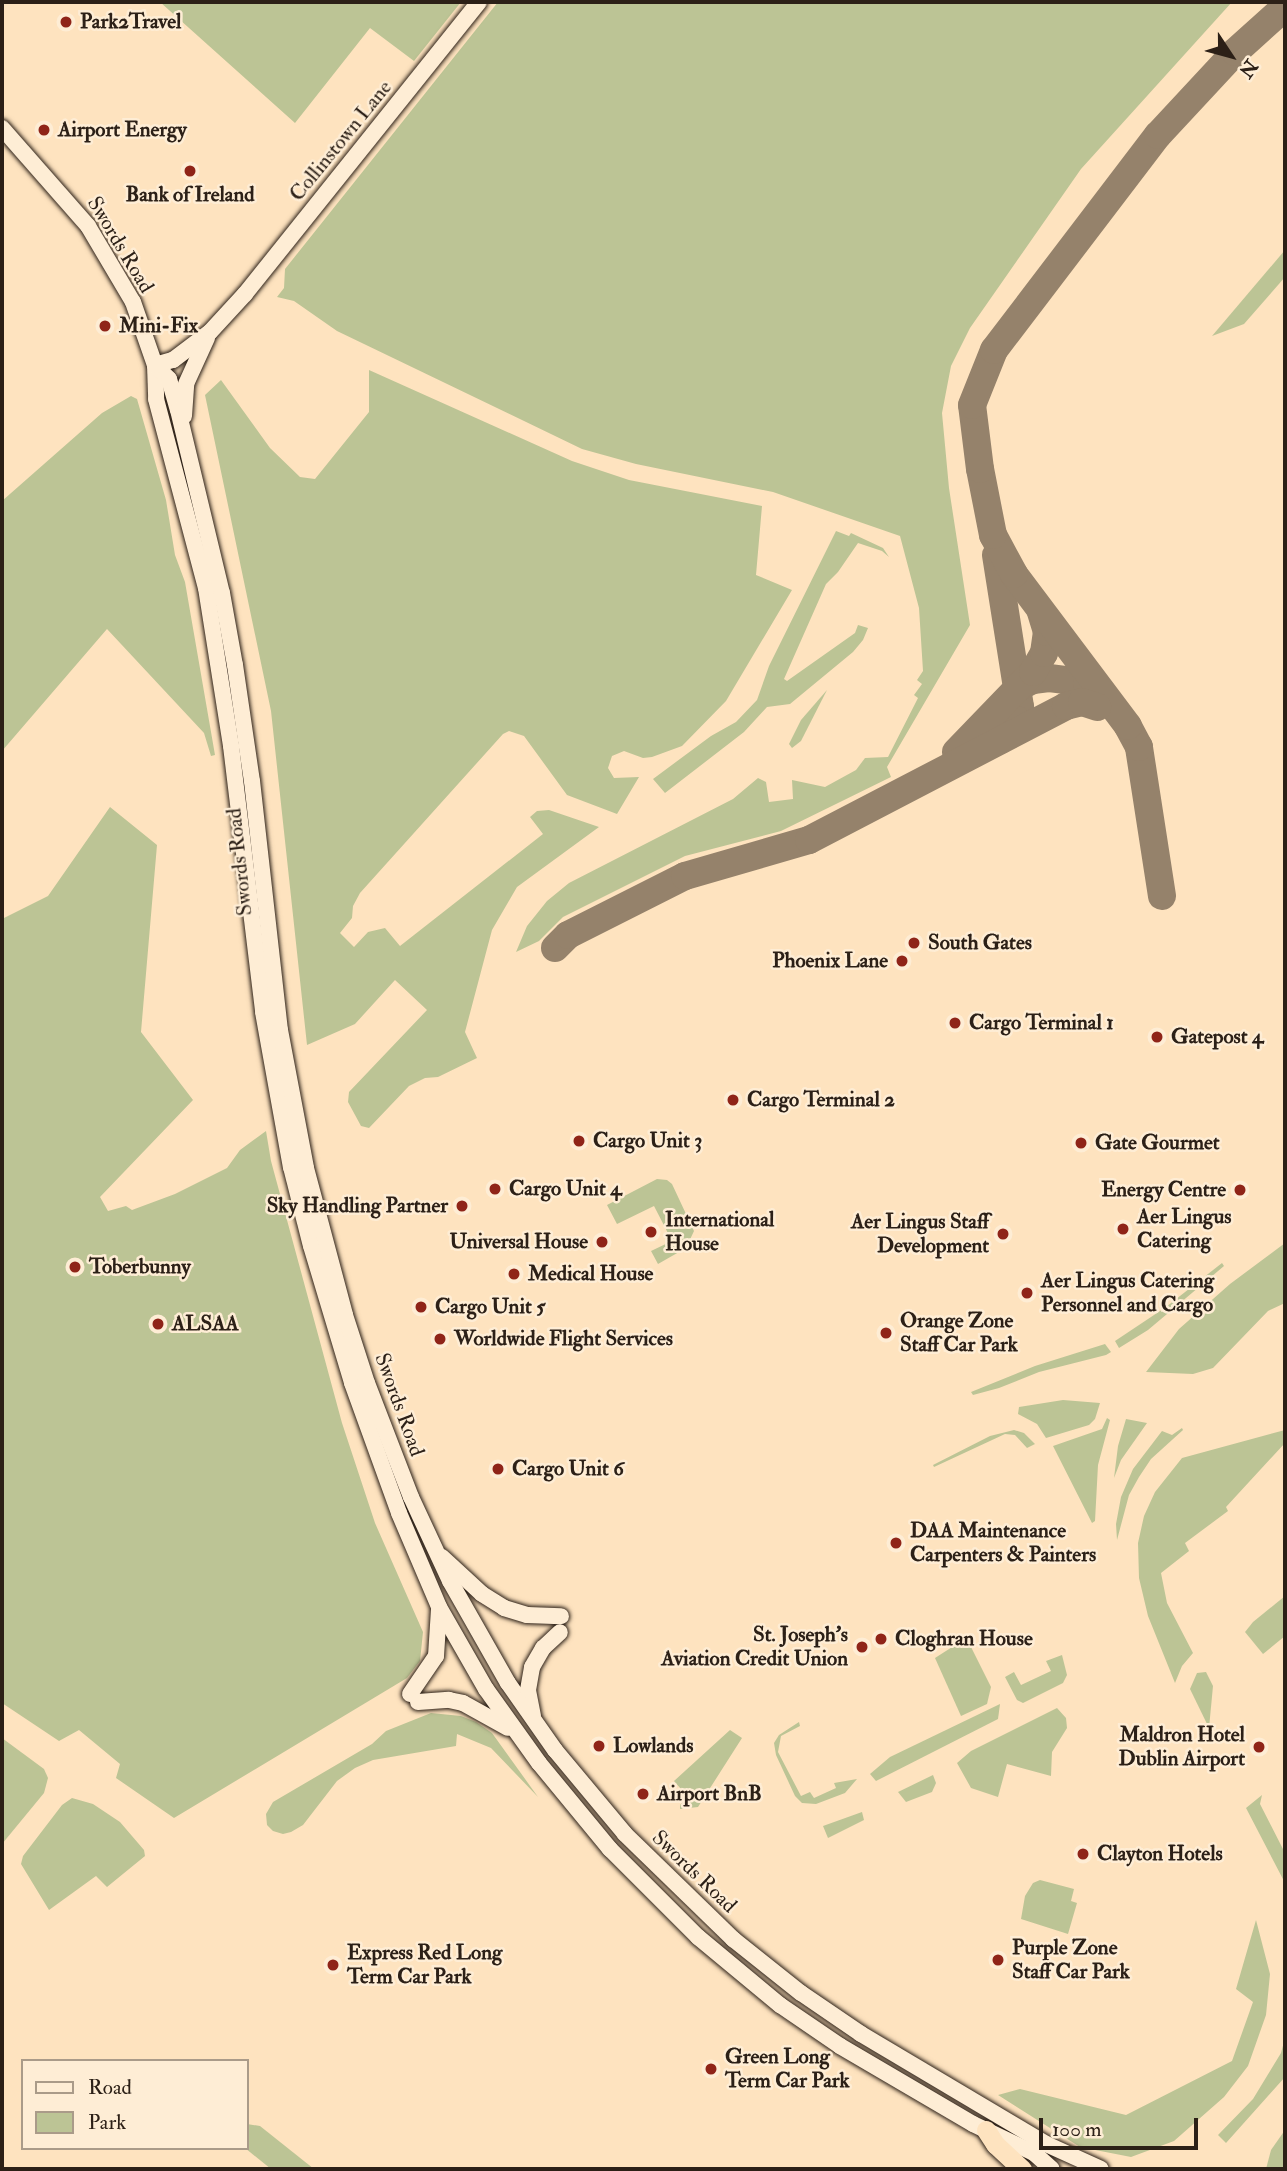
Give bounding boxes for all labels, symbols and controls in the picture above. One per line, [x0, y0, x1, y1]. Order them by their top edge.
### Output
place label: Park2Travel [80, 9, 181, 35]
marker: Park2Travel [58, 14, 74, 30]
north arrow [1196, 21, 1266, 91]
text: N [1233, 54, 1263, 82]
street label: Collinstown Lane [285, 76, 397, 206]
place label: Airport Energy [58, 117, 187, 143]
marker: Airport Energy [36, 122, 52, 138]
marker: Bank of Ireland [182, 163, 198, 179]
place label: Bank of Ireland [125, 182, 255, 208]
street label: Swords Road [81, 192, 159, 298]
place label: Mini-Fix [119, 313, 198, 339]
marker: Mini-Fix [97, 318, 113, 334]
street label: Swords Road [222, 807, 258, 917]
place label: South Gates [928, 930, 1032, 956]
marker: South Gates [906, 935, 922, 951]
place label: Phoenix Lane [772, 948, 888, 974]
marker: Phoenix Lane [894, 953, 910, 969]
place label: Cargo Terminal 1 [969, 1010, 1114, 1036]
marker: Cargo Terminal 1 [947, 1015, 963, 1031]
place label: Gatepost 4 [1171, 1024, 1263, 1050]
marker: Gatepost 4 [1149, 1029, 1165, 1045]
place label: Cargo Terminal 2 [747, 1087, 895, 1113]
marker: Cargo Terminal 2 [725, 1092, 741, 1108]
place label: Cargo Unit 3 [593, 1128, 702, 1154]
place label: Gate Gourmet [1095, 1130, 1220, 1156]
marker: Cargo Unit 3 [571, 1133, 587, 1149]
marker: Gate Gourmet [1073, 1135, 1089, 1151]
place label: Cargo Unit 4 [509, 1176, 621, 1202]
place label: Energy Centre [1101, 1177, 1226, 1203]
marker: Cargo Unit 4 [487, 1181, 503, 1197]
marker: Energy Centre [1232, 1182, 1248, 1198]
place label: Sky Handling Partner [267, 1193, 448, 1219]
marker: Sky Handling Partner [454, 1198, 470, 1214]
place label: Aer Lingus Catering [1137, 1204, 1232, 1254]
place label: International House [665, 1207, 774, 1257]
place label: Aer Lingus Staff Development [851, 1209, 989, 1259]
marker: Aer Lingus Catering [1115, 1221, 1131, 1237]
marker: International House [643, 1224, 659, 1240]
marker: Aer Lingus Staff Development [995, 1226, 1011, 1242]
place label: Universal House [450, 1229, 588, 1255]
marker: Universal House [594, 1234, 610, 1250]
place label: Toberbunny [89, 1254, 191, 1280]
marker: Toberbunny [67, 1259, 83, 1275]
place label: Medical House [528, 1261, 653, 1287]
marker: Medical House [506, 1266, 522, 1282]
place label: Aer Lingus Catering Personnel and Cargo [1041, 1268, 1214, 1318]
marker: Aer Lingus Catering Personnel and Cargo [1019, 1285, 1035, 1301]
place label: Cargo Unit 5 [435, 1294, 545, 1320]
marker: Cargo Unit 5 [413, 1299, 429, 1315]
place label: Orange Zone Staff Car Park [900, 1308, 1018, 1358]
place label: ALSAA [172, 1311, 239, 1337]
marker: ALSAA [150, 1316, 166, 1332]
marker: Orange Zone Staff Car Park [878, 1325, 894, 1341]
place label: Worldwide Flight Services [454, 1326, 673, 1352]
marker: Worldwide Flight Services [432, 1331, 448, 1347]
street label: Swords Road [369, 1350, 429, 1460]
place label: Cargo Unit 6 [512, 1456, 624, 1482]
marker: Cargo Unit 6 [490, 1461, 506, 1477]
place label: DAA Maintenance Carpenters & Painters [910, 1518, 1096, 1568]
marker: DAA Maintenance Carpenters & Painters [888, 1535, 904, 1551]
place label: St. Joseph's Aviation Credit Union [661, 1622, 848, 1672]
place label: Cloghran House [895, 1626, 1033, 1652]
marker: Cloghran House [873, 1631, 889, 1647]
marker: St. Joseph's Aviation Credit Union [854, 1639, 870, 1655]
place label: Maldron Hotel Dublin Airport [1119, 1722, 1245, 1772]
place label: Lowlands [613, 1733, 693, 1759]
marker: Lowlands [591, 1738, 607, 1754]
marker: Maldron Hotel Dublin Airport [1251, 1739, 1267, 1755]
place label: Airport BnB [657, 1781, 762, 1807]
marker: Airport BnB [635, 1786, 651, 1802]
street label: Swords Road [646, 1825, 742, 1919]
place label: Clayton Hotels [1097, 1841, 1223, 1867]
marker: Clayton Hotels [1075, 1846, 1091, 1862]
place label: Purple Zone Staff Car Park [1012, 1935, 1130, 1985]
place label: Express Red Long Term Car Park [347, 1940, 502, 1990]
marker: Purple Zone Staff Car Park [990, 1952, 1006, 1968]
marker: Express Red Long Term Car Park [325, 1957, 341, 1973]
place label: Green Long Term Car Park [725, 2044, 850, 2094]
legend [21, 2059, 248, 2150]
marker: Green Long Term Car Park [703, 2061, 719, 2077]
text: Road [88, 2074, 132, 2101]
scale bar [1042, 2104, 1201, 2148]
text: Park [88, 2109, 126, 2136]
text: 100 m [1052, 2116, 1102, 2143]

